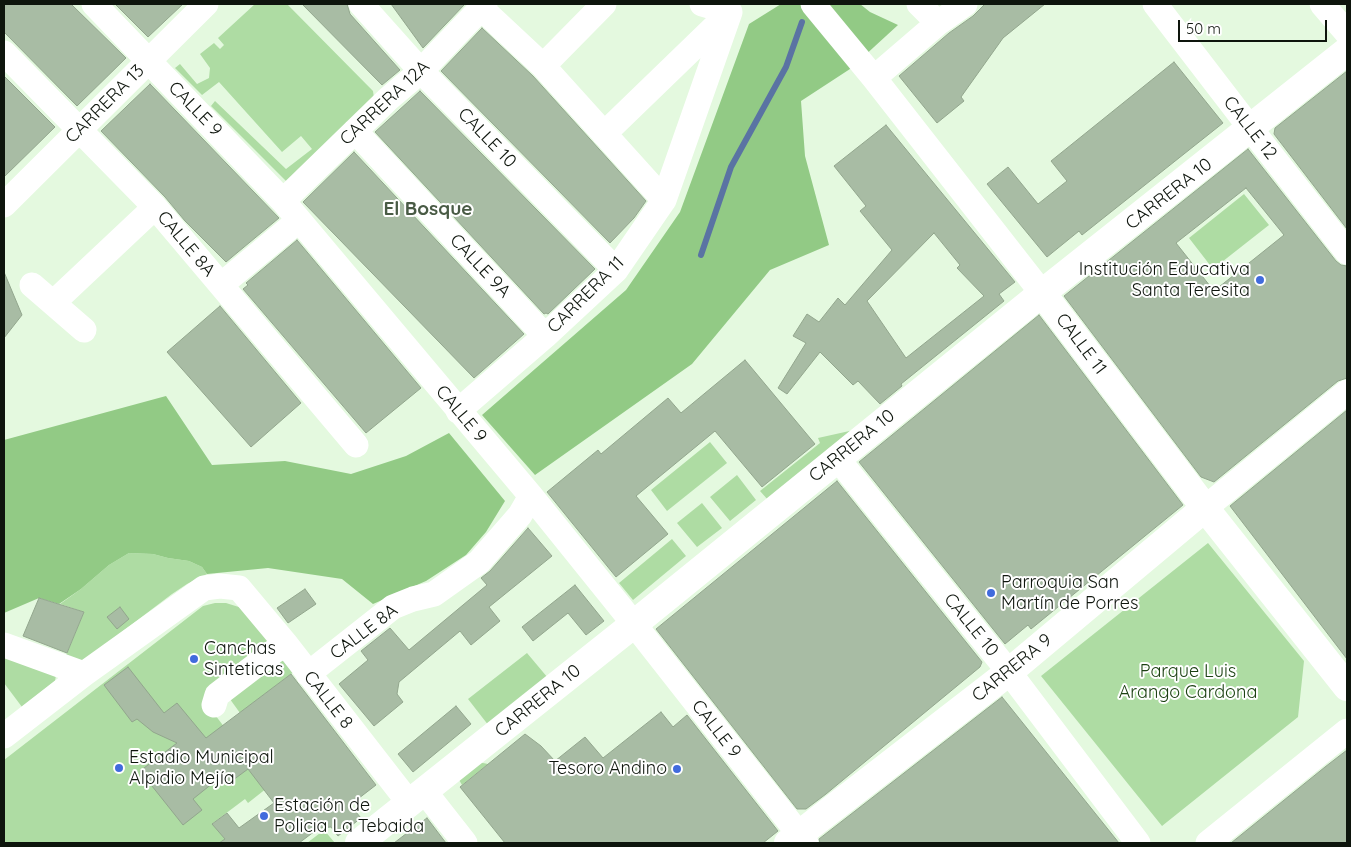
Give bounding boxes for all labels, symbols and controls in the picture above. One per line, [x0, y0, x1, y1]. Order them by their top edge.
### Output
scale bar [1181, 10, 1330, 42]
text: 50 m [1186, 19, 1221, 38]
street label: CARRERA 12A [336, 56, 434, 150]
street label: CARRERA 13 [61, 60, 149, 148]
street label: CALLE 9 [164, 77, 226, 141]
street label: CALLE 12 [1219, 92, 1281, 164]
street label: CALLE 10 [453, 104, 521, 172]
street label: CARRERA 10 [1121, 154, 1217, 234]
district label: El Bosque [383, 198, 473, 220]
street label: CALLE 8A [152, 207, 220, 281]
street label: CALLE 9A [445, 230, 515, 302]
street label: CARRERA 11 [543, 252, 629, 338]
place label: Institución Educativa Santa Teresita [1079, 259, 1250, 302]
marker: Institución Educativa Santa Teresita [1254, 274, 1266, 286]
street label: CALLE 11 [1051, 309, 1111, 379]
street label: CALLE 9 [431, 381, 491, 447]
street label: CARRERA 10 [805, 405, 899, 487]
place label: Parroquia San Martín de Porres [1001, 572, 1138, 614]
marker: Parroquia San Martín de Porres [985, 587, 997, 599]
street label: CALLE 10 [939, 589, 1003, 661]
street label: CALLE 8A [326, 600, 402, 664]
street label: CARRERA 9 [968, 629, 1056, 707]
place label: Canchas Sinteticas [204, 638, 283, 681]
marker: Canchas Sinteticas [188, 653, 200, 665]
street label: CARRERA 10 [491, 660, 585, 742]
park label: Parque Luis Arango Cardona [1119, 661, 1257, 704]
street label: CALLE 8 [299, 667, 357, 733]
street label: CALLE 9 [687, 696, 745, 762]
place label: Estadio Municipal Alpidio Mejía [129, 747, 274, 790]
place label: Tesoro Andino [548, 758, 667, 780]
marker: Estadio Municipal Alpidio Mejía [113, 762, 125, 774]
marker: Tesoro Andino [671, 763, 683, 775]
place label: Estación de Policia La Tebaida [274, 795, 424, 838]
marker: Estación de Policia La Tebaida [258, 810, 270, 822]

